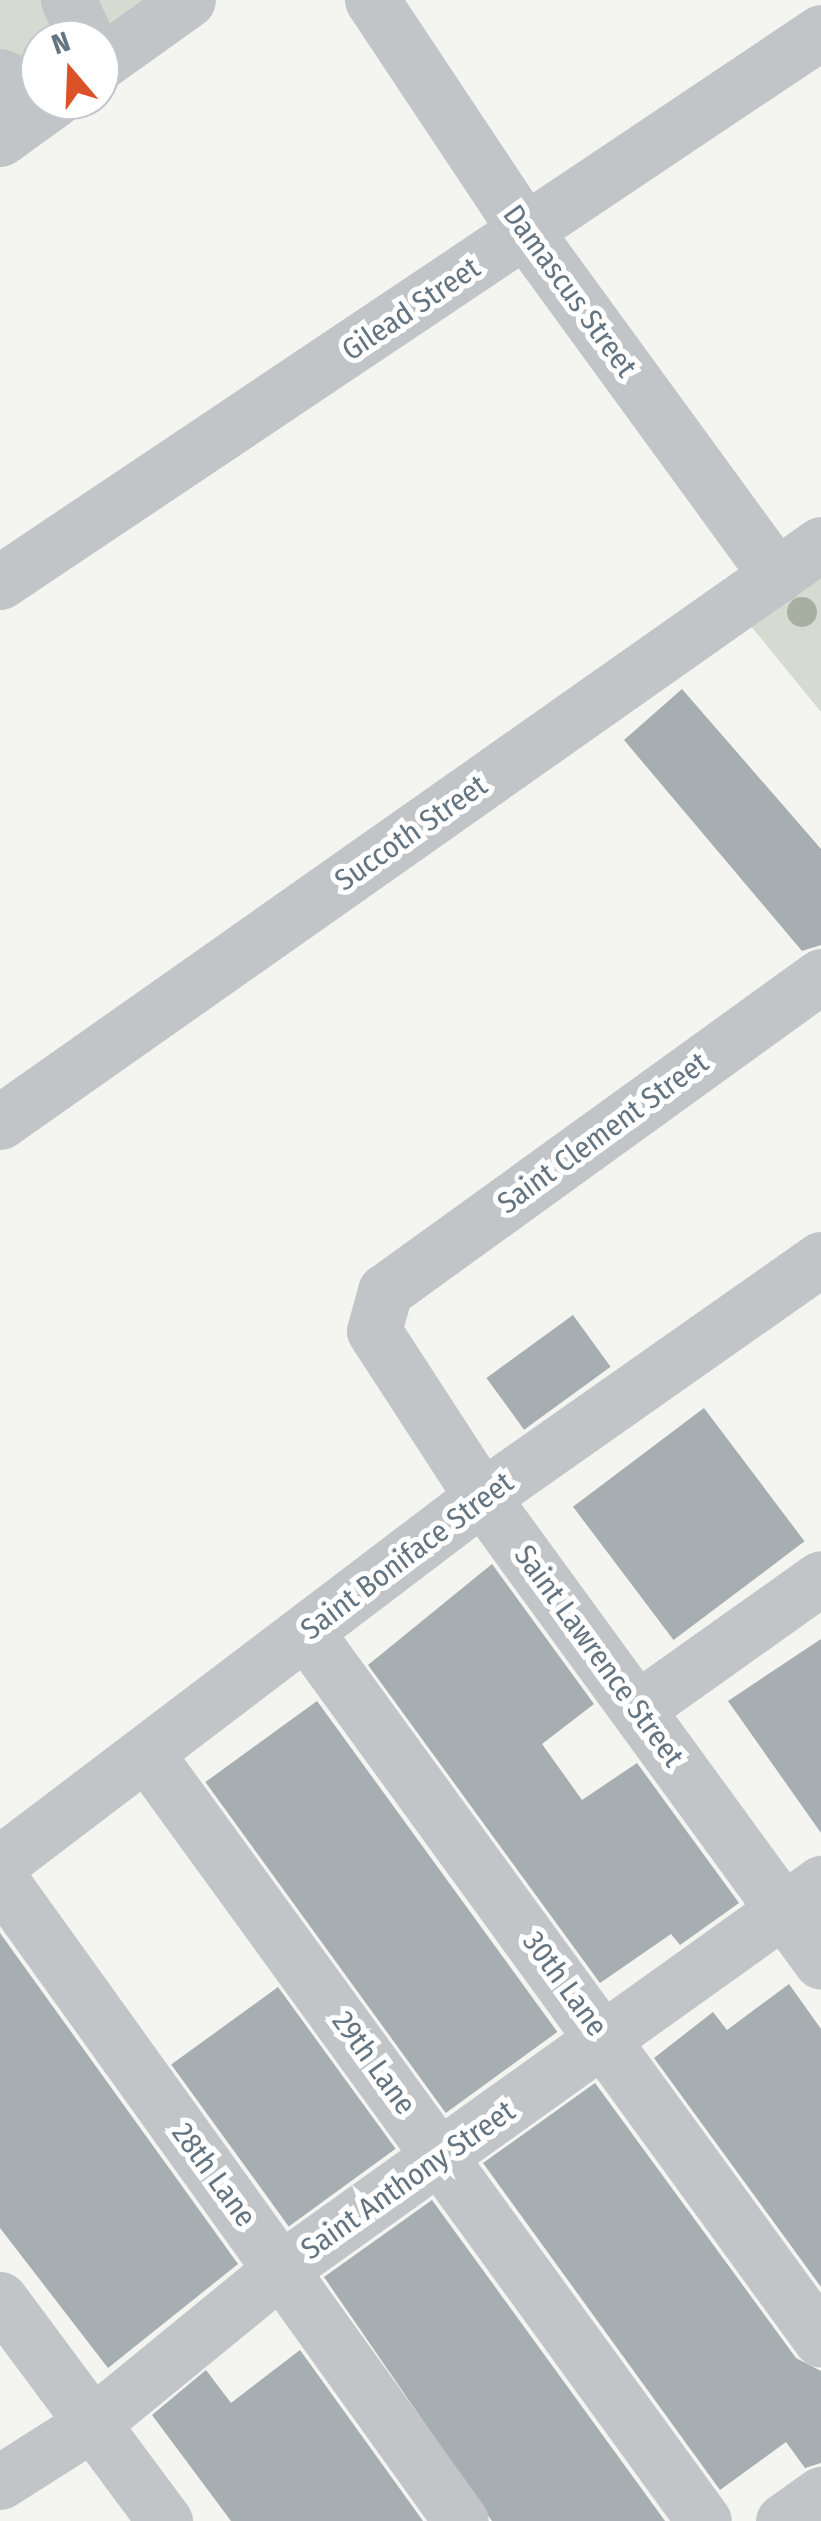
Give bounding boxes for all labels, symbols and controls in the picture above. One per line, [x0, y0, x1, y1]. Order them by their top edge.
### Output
north arrow [20, 20, 120, 120]
text: N [47, 25, 74, 61]
street label: Damascus Street [495, 198, 645, 384]
street label: Gilead Street [335, 250, 487, 368]
street label: Succoth Street [328, 767, 494, 899]
street label: Saint Clement Street [491, 1044, 715, 1222]
street label: Saint Boniface Street [294, 1464, 520, 1648]
street label: Saint Lawrence Street [506, 1538, 692, 1774]
street label: 30th Lane [515, 1925, 615, 2043]
street label: 29th Lane [325, 2004, 423, 2122]
street label: Saint Anthony Street [294, 2093, 522, 2267]
street label: 28th Lane [164, 2116, 264, 2234]

